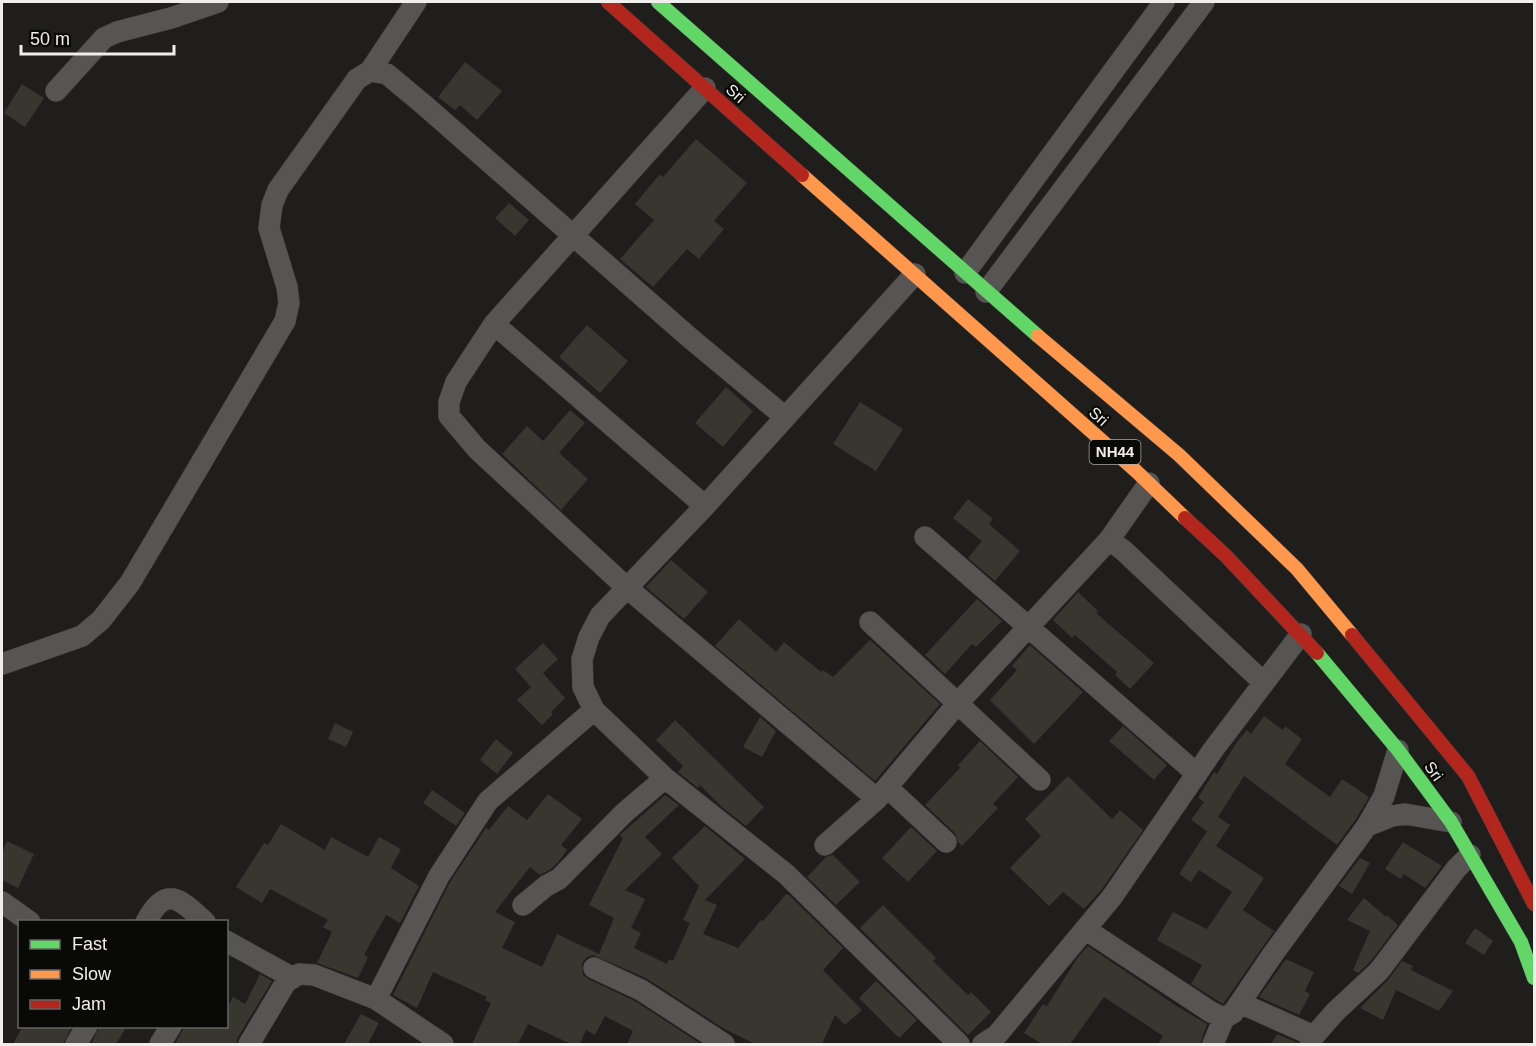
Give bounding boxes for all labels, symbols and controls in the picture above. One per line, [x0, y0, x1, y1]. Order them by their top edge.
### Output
scale bar [21, 18, 174, 56]
text: 50 m [30, 29, 70, 49]
street label: Sri [723, 81, 749, 106]
street label: Sri [1086, 404, 1112, 429]
road number: NH44 [1090, 440, 1140, 464]
street label: Sri [1421, 758, 1446, 784]
legend [18, 920, 228, 1028]
text: Fast [72, 934, 107, 954]
text: Slow [72, 964, 112, 984]
text: Jam [72, 994, 106, 1014]

